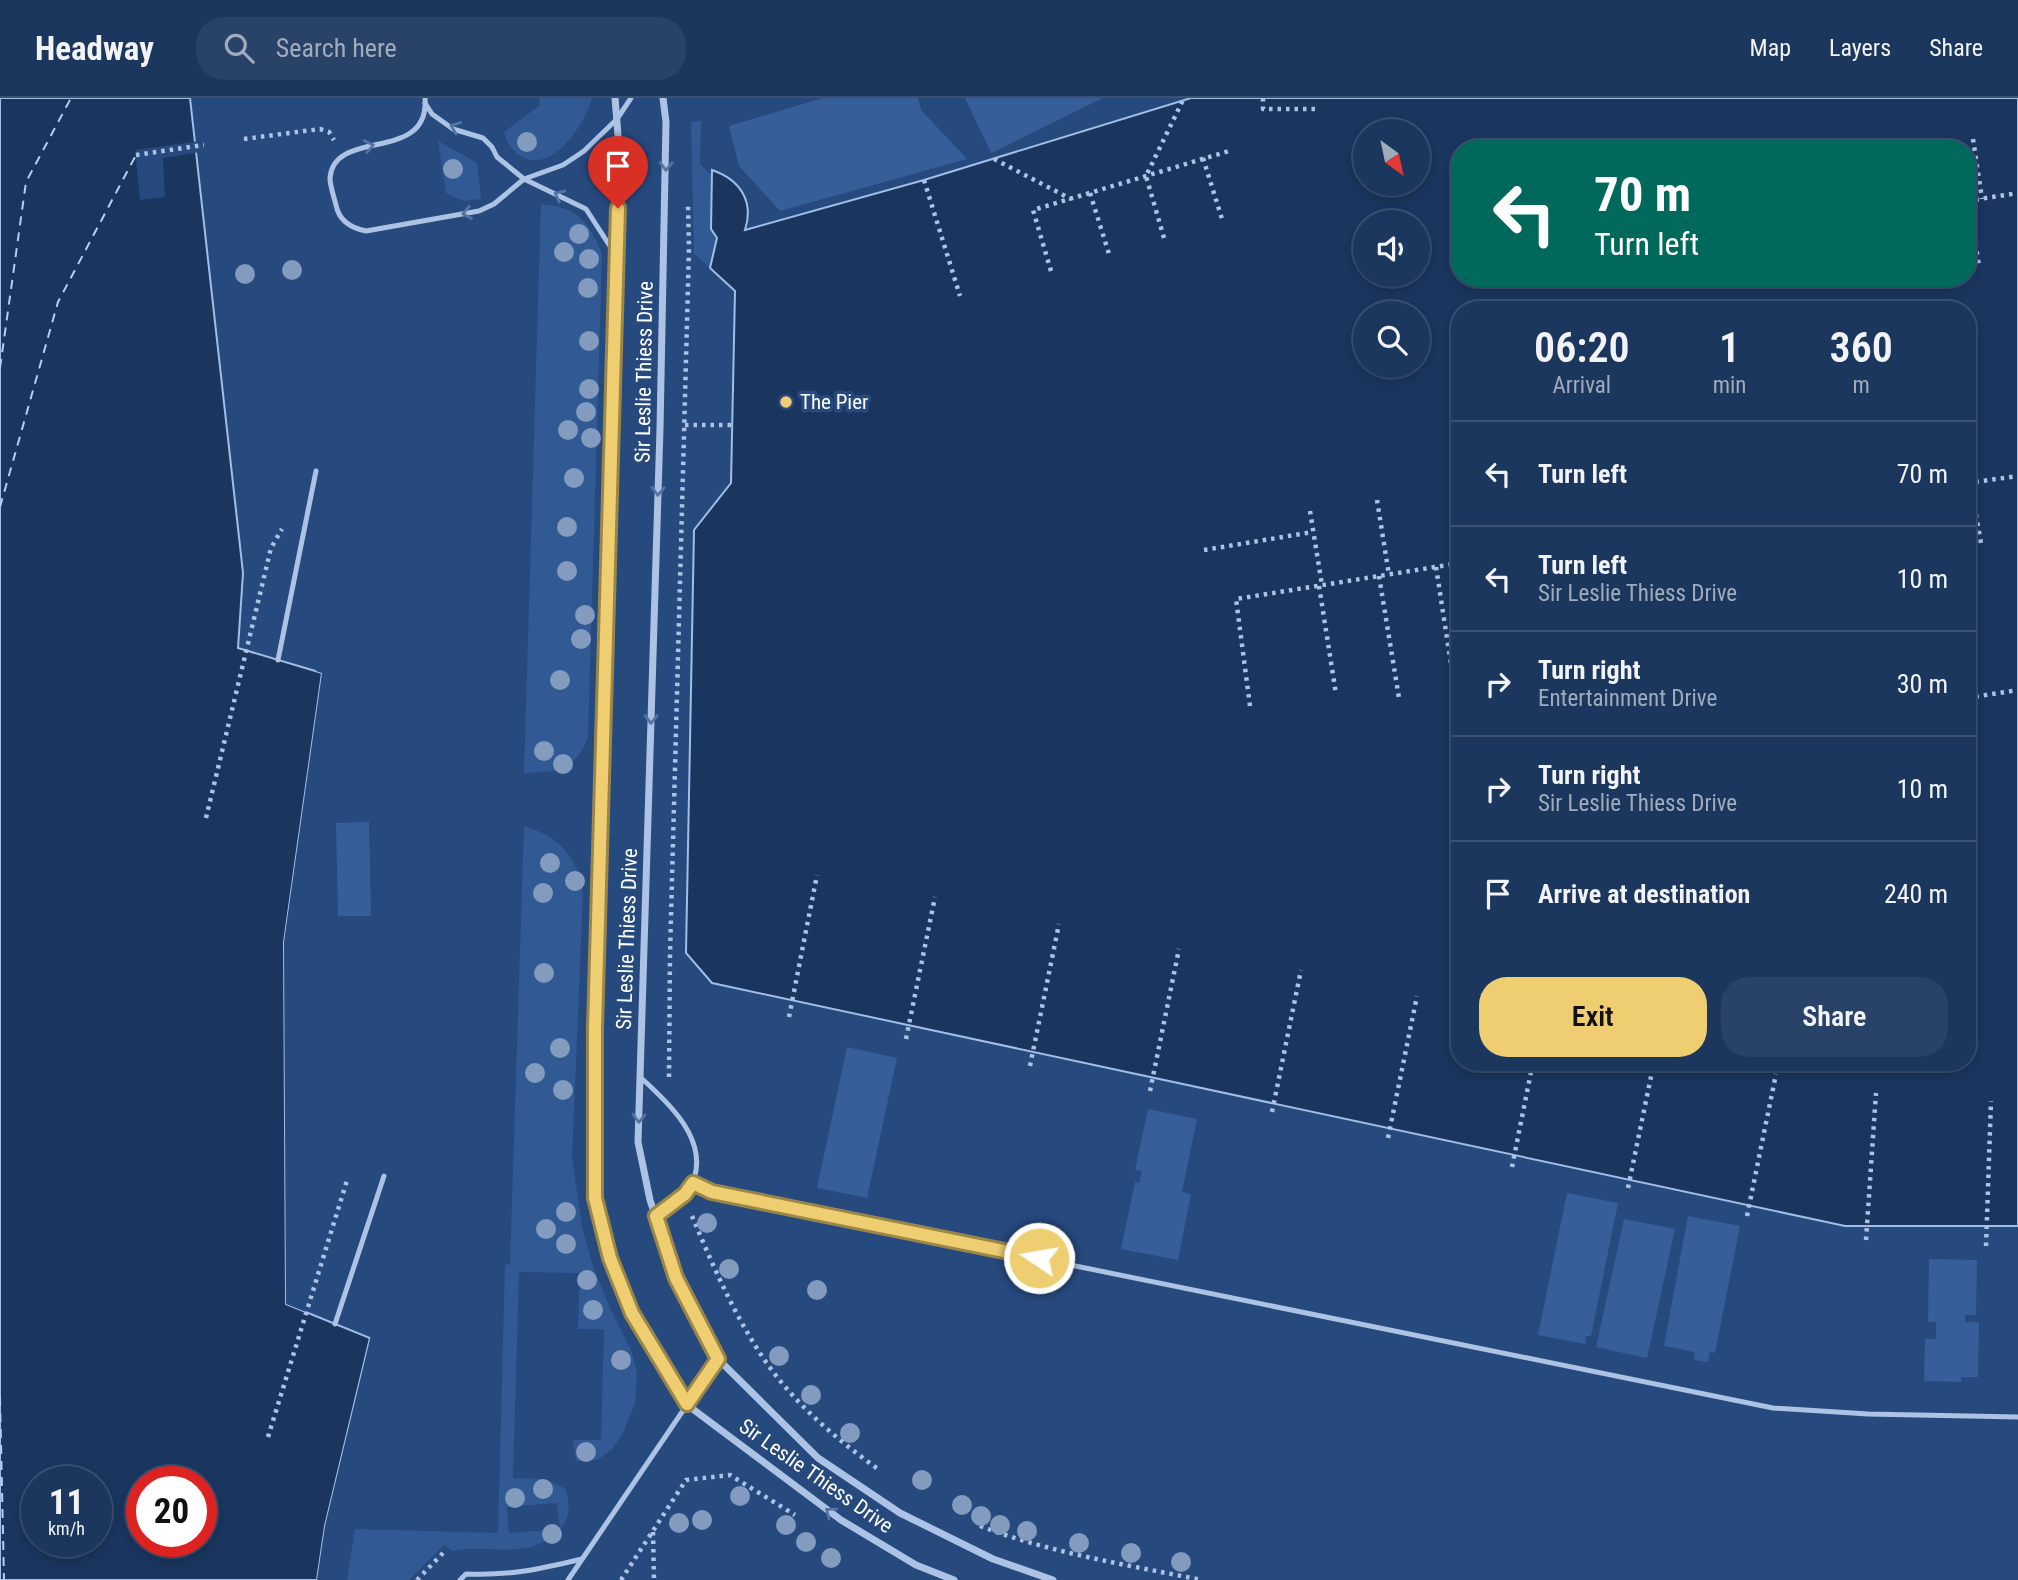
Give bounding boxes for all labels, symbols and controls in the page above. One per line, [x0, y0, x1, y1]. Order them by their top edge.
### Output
search box [196, 17, 686, 80]
text: Headway [35, 29, 154, 68]
icon: search [220, 29, 258, 67]
text: Search here [276, 33, 397, 63]
text: Map [1750, 34, 1791, 62]
text: Layers [1829, 34, 1891, 62]
text: Share [1929, 34, 1983, 62]
north arrow [1353, 119, 1430, 196]
map controls [1353, 119, 1430, 378]
one-way arrow [450, 122, 462, 136]
pin [588, 136, 648, 208]
one-way arrow [363, 140, 375, 155]
icon: arrive [599, 147, 637, 185]
one-way arrow [658, 161, 674, 172]
text: 70 m [1594, 166, 1691, 223]
icon: left [1479, 168, 1570, 259]
one-way arrow [554, 189, 566, 203]
one-way arrow [461, 205, 473, 220]
button: sound [1353, 210, 1430, 287]
text: Turn left [1594, 225, 1699, 263]
street label: Sir Leslie Thiess Drive [630, 281, 658, 463]
button: search [1353, 301, 1430, 378]
text: 06:20 [1534, 323, 1630, 372]
text: 1 [1719, 323, 1740, 372]
text: 360 [1830, 323, 1893, 372]
text: Arrival [1553, 372, 1611, 399]
text: min [1713, 372, 1746, 399]
text: m [1853, 372, 1870, 399]
place label: The Pier [800, 390, 868, 414]
marker: The Pier [778, 394, 794, 410]
icon: left [1479, 455, 1517, 493]
text: Turn left [1538, 459, 1627, 489]
text: 70 m [1897, 459, 1948, 489]
one-way arrow [651, 486, 666, 497]
text: Turn left [1538, 550, 1627, 580]
icon: left [1479, 560, 1517, 598]
text: 10 m [1897, 564, 1948, 594]
text: Sir Leslie Thiess Drive [1538, 580, 1737, 607]
text: Turn right [1538, 655, 1640, 685]
icon: right [1479, 665, 1517, 703]
text: 30 m [1897, 669, 1948, 699]
text: Entertainment Drive [1538, 685, 1717, 712]
one-way arrow [643, 714, 659, 725]
text: Turn right [1538, 760, 1640, 790]
icon: right [1479, 770, 1517, 808]
text: 10 m [1897, 774, 1948, 804]
text: Sir Leslie Thiess Drive [1538, 790, 1737, 817]
street label: Sir Leslie Thiess Drive [612, 848, 642, 1030]
icon: arrive [1479, 875, 1517, 913]
text: Arrive at destination [1538, 879, 1750, 909]
text: 240 m [1884, 879, 1948, 909]
button: Exit [1479, 977, 1707, 1057]
button: Share [1721, 977, 1948, 1057]
one-way arrow [631, 1112, 646, 1123]
position arrow [1002, 1221, 1076, 1295]
street label: Sir Leslie Thiess Drive [735, 1414, 897, 1538]
speed limit sign: 20 [126, 1466, 217, 1557]
text: 11 [49, 1482, 84, 1523]
one-way arrow [825, 1507, 838, 1520]
text: km/h [48, 1518, 85, 1539]

